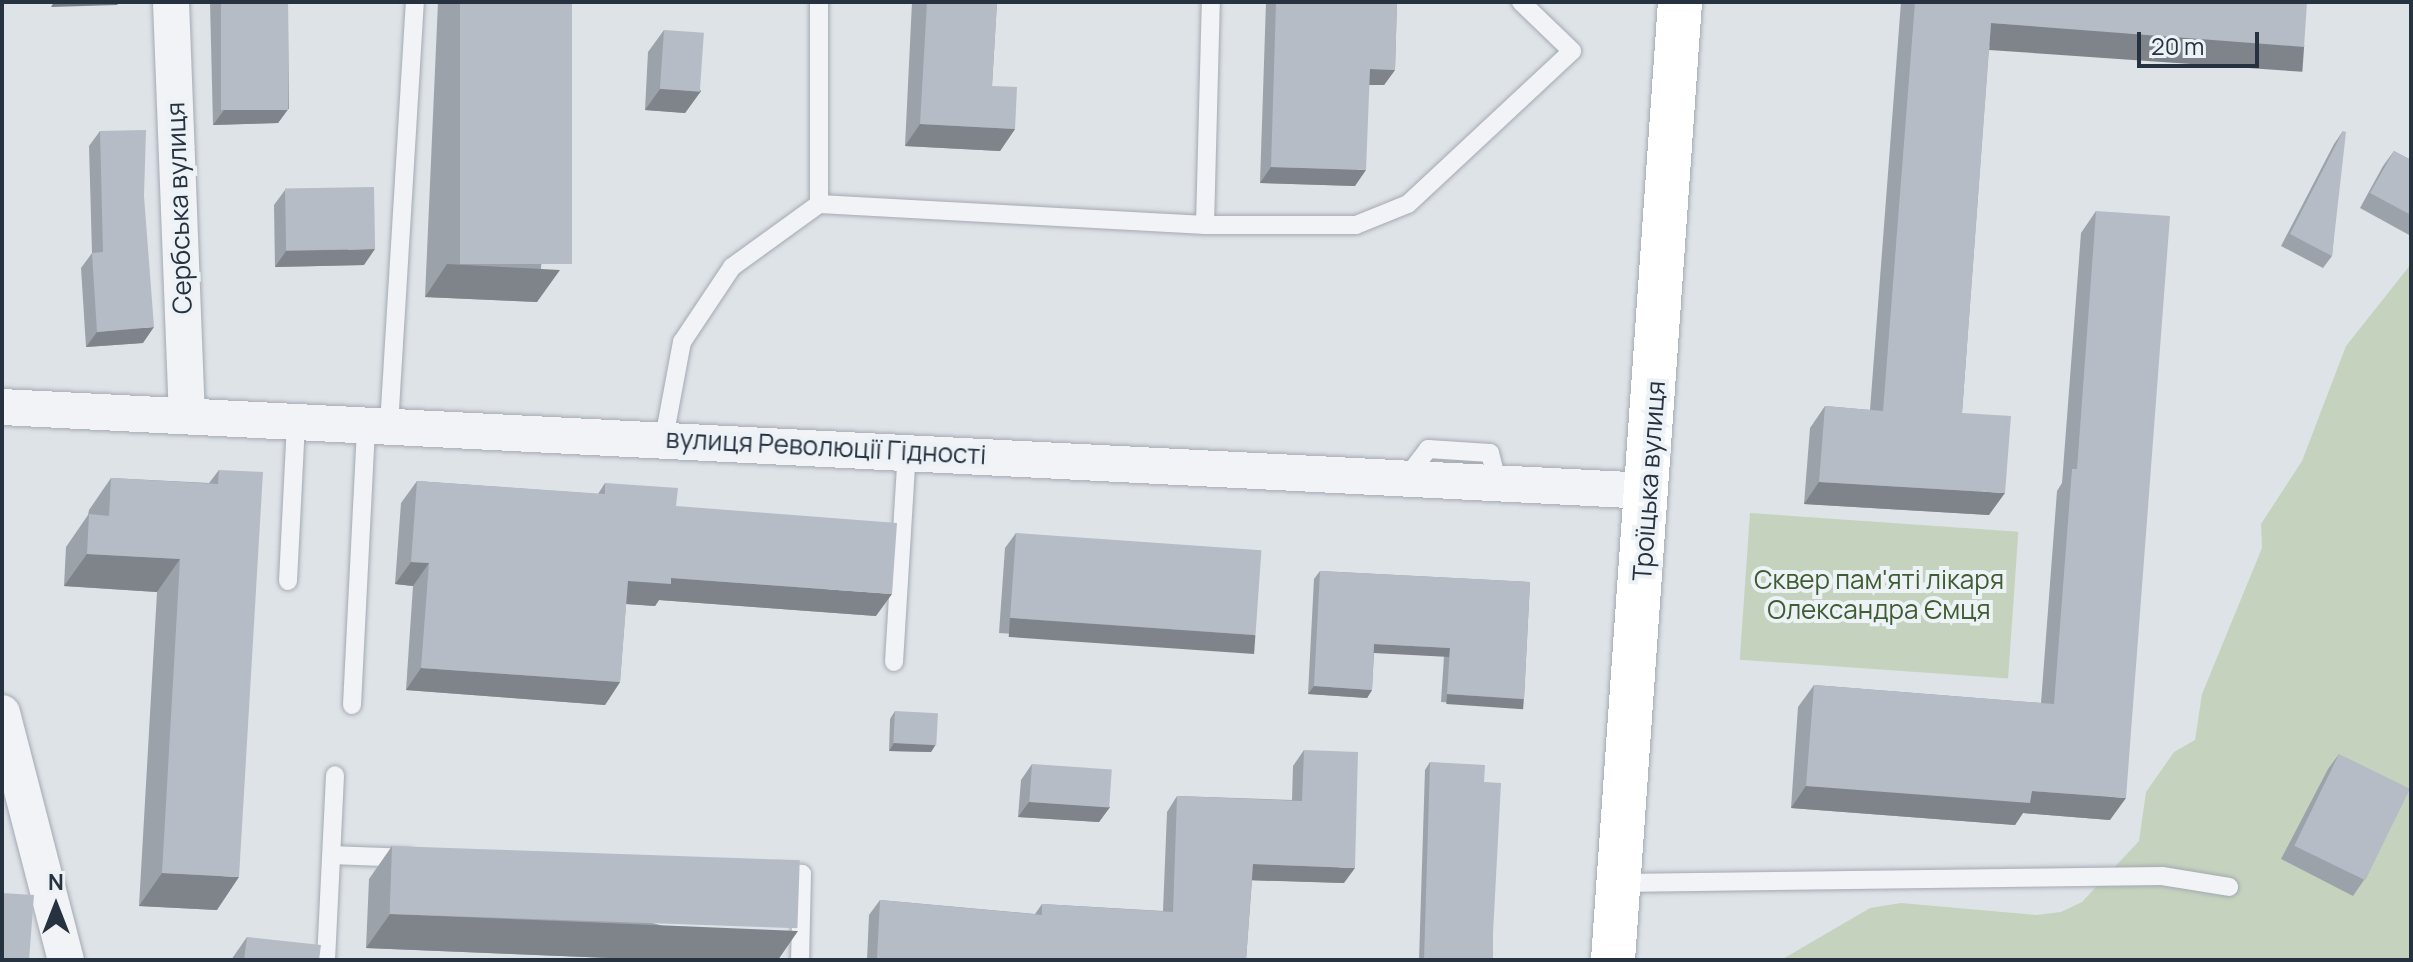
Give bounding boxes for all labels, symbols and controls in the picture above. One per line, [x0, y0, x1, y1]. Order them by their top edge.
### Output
scale bar [2141, 16, 2263, 66]
text: 20 m [2151, 29, 2204, 62]
street label: Сербська вулиця [160, 101, 198, 315]
street label: Троїцька вулиця [1626, 380, 1672, 582]
street label: вулиця Революції Гідності [665, 423, 987, 471]
park label: Сквер пам'яті лікаря Олександра Ємця [1754, 564, 2004, 626]
north arrow [16, 866, 96, 946]
text: N [48, 867, 64, 897]

